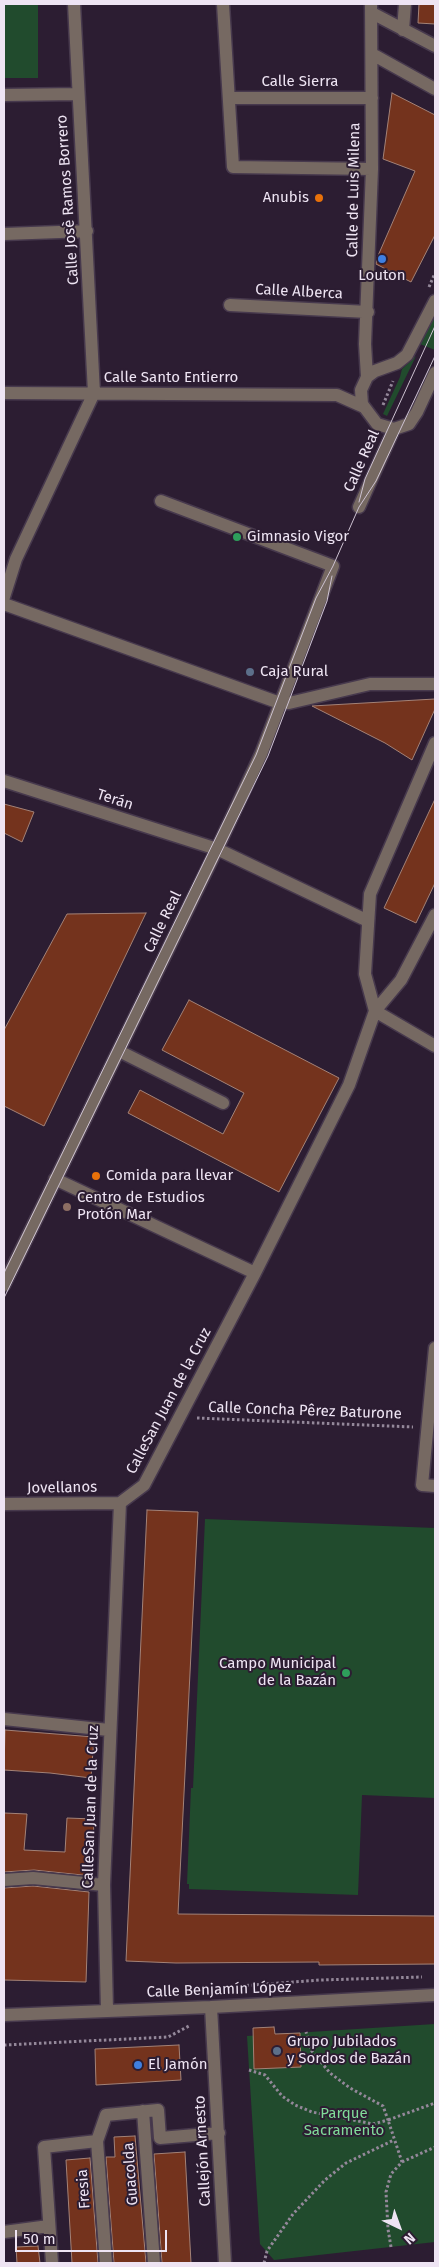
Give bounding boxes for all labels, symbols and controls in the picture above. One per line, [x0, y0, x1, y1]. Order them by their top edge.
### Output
street label: Calle Sierra [262, 73, 338, 91]
street label: Calle Josè Ramos Borrero [53, 114, 83, 286]
street label: Calle de Luis Milena [344, 122, 364, 258]
place label: Anubis [263, 189, 309, 207]
marker: Anubis [313, 192, 325, 204]
marker: Louton [376, 253, 388, 265]
place label: Louton [358, 267, 406, 285]
street label: Calle Alberca [255, 281, 343, 303]
street label: Calle Santo Entierro [104, 369, 238, 387]
street label: Calle Real [340, 427, 384, 495]
place label: Gimnasio Vigor [247, 528, 349, 546]
marker: Gimnasio Vigor [231, 531, 243, 543]
place label: Caja Rural [260, 663, 328, 681]
marker: Caja Rural [244, 666, 256, 678]
street label: Terán [94, 786, 136, 814]
street label: Calle Real [140, 888, 186, 956]
place label: Comida para llevar [106, 1167, 233, 1185]
marker: Comida para llevar [90, 1170, 102, 1182]
place label: Centro de Estudios Protón Mar [77, 1189, 205, 1224]
marker: Centro de Estudios Protón Mar [61, 1201, 73, 1213]
street label: CalleSan Juan de la Cruz [123, 1325, 215, 1477]
street label: Calle Concha Pêrez Baturone [208, 1399, 402, 1423]
street label: Jovellanos [27, 1478, 97, 1498]
place label: Campo Municipal de la Bazán [219, 1655, 336, 1690]
marker: Campo Municipal de la Bazán [340, 1667, 352, 1679]
street label: CalleSan Juan de la Cruz [79, 1725, 103, 1889]
street label: Calle Benjamín López [146, 1978, 292, 2002]
place label: Grupo Jubilados y Sordos de Bazán [287, 2033, 411, 2068]
marker: Grupo Jubilados y Sordos de Bazán [271, 2045, 283, 2057]
place label: El Jamón [148, 2056, 207, 2074]
marker: El Jamón [132, 2059, 144, 2071]
street label: Callejón Arnesto [191, 2095, 215, 2207]
park label: Parque Sacramento [304, 2105, 384, 2140]
street label: Guacolda [120, 2142, 142, 2206]
street label: Fresia [74, 2169, 94, 2209]
north arrow [374, 2202, 424, 2252]
scale bar [18, 2220, 170, 2252]
text: N [400, 2229, 419, 2248]
text: 50 m [23, 2230, 56, 2248]

